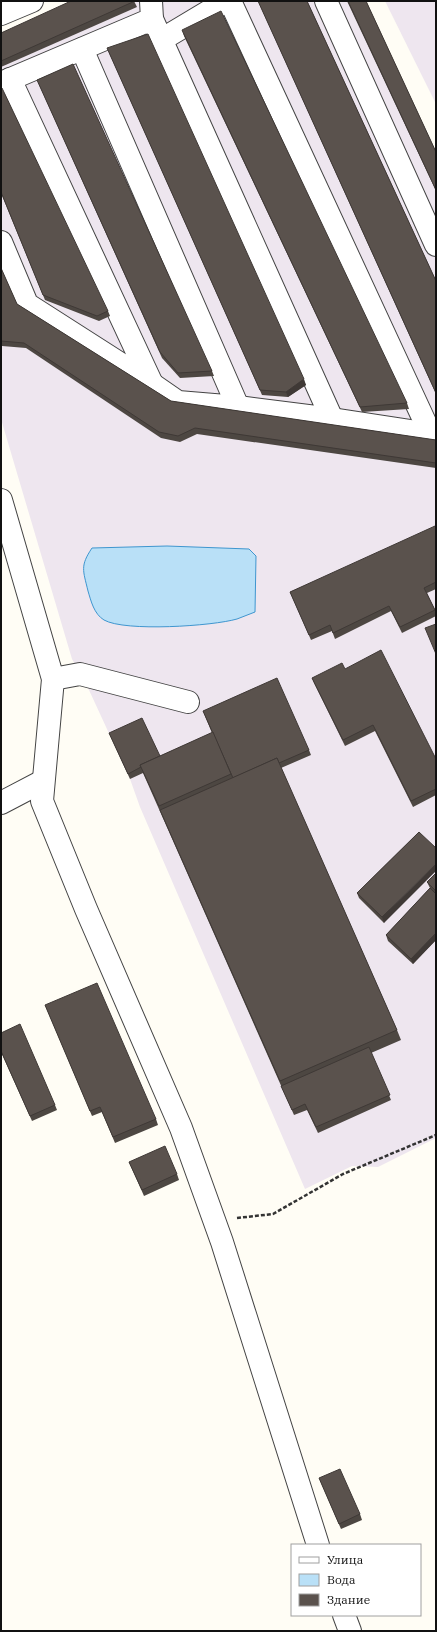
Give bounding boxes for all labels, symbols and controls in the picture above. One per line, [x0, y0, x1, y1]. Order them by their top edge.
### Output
legend [291, 1544, 421, 1616]
text: Улица [327, 1552, 364, 1567]
text: Вода [327, 1572, 356, 1587]
text: Здание [327, 1592, 370, 1607]

